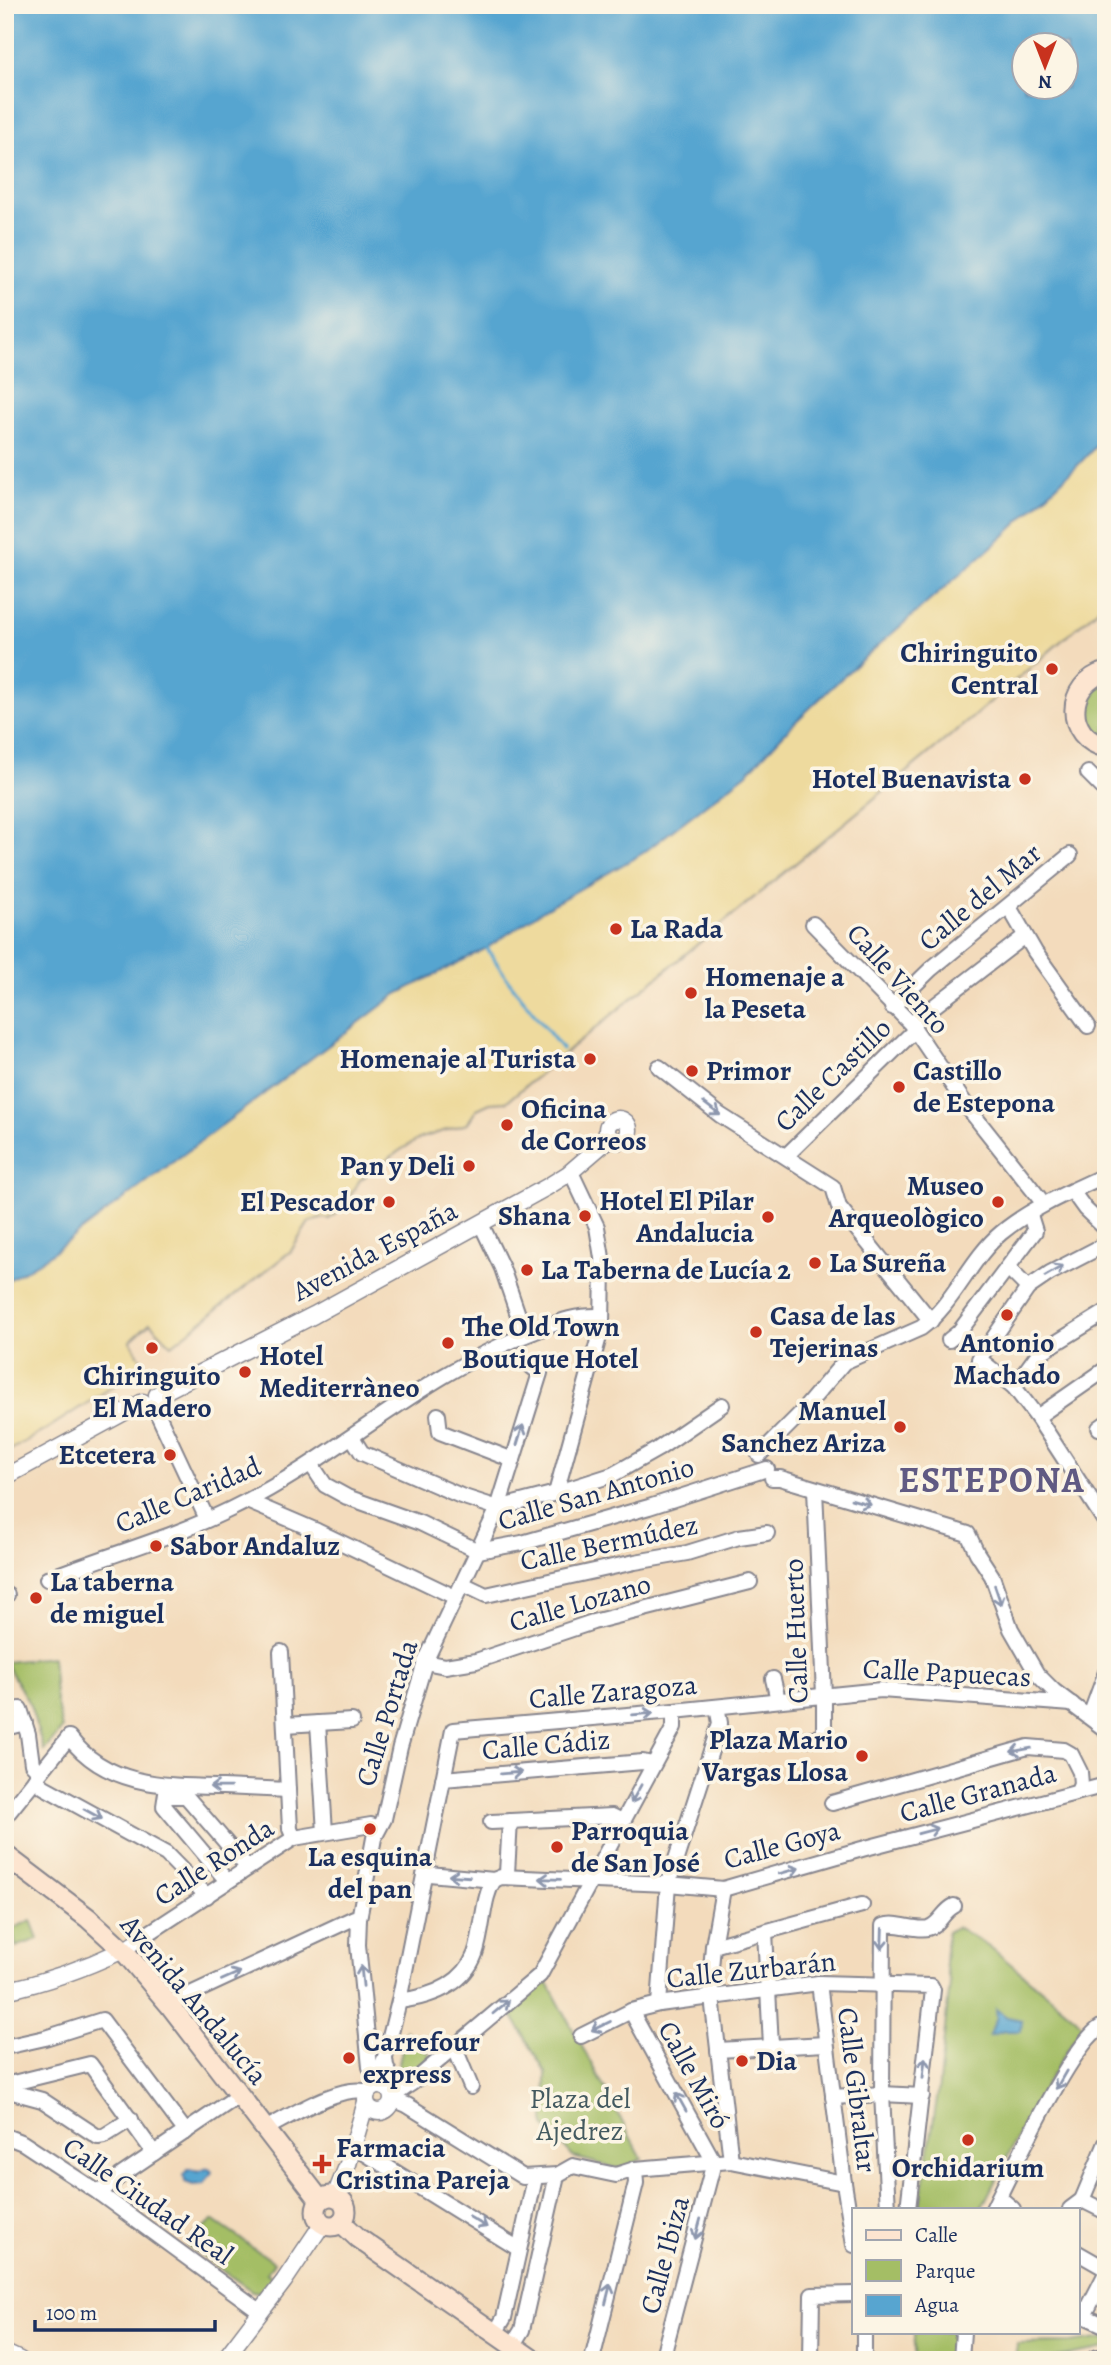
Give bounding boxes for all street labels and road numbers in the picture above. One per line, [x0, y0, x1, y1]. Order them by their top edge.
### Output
street label: Calle del Mar [911, 834, 1050, 960]
street label: Calle Viento [838, 915, 958, 1043]
street label: Calle Castillo [766, 1010, 900, 1140]
street label: Avenida España [285, 1192, 464, 1311]
street label: Calle Caridad [109, 1447, 267, 1543]
street label: Calle San Antonio [494, 1448, 698, 1540]
street label: Calle Bermúdez [517, 1506, 701, 1580]
street label: Calle Huerto [774, 1558, 818, 1704]
street label: Calle Lozano [505, 1565, 655, 1641]
street label: Calle Portada [347, 1635, 427, 1791]
street label: Calle Papuecas [862, 1650, 1032, 1696]
street label: Calle Zaragoza [527, 1666, 699, 1718]
street label: Calle Cádiz [480, 1720, 612, 1770]
street label: Calle Granada [896, 1754, 1060, 1832]
street label: Calle Ronda [147, 1809, 281, 1915]
street label: Calle Goya [720, 1811, 844, 1879]
street label: Avenida Andalucía [111, 1906, 276, 2093]
street label: Calle Zurbarán [665, 1942, 837, 1998]
street label: Calle Gibraltar [828, 2005, 886, 2175]
street label: Calle Miró [649, 2014, 739, 2136]
street label: Calle Ciudad Real [55, 2128, 241, 2274]
street label: Calle Ibiza [631, 2192, 699, 2318]

